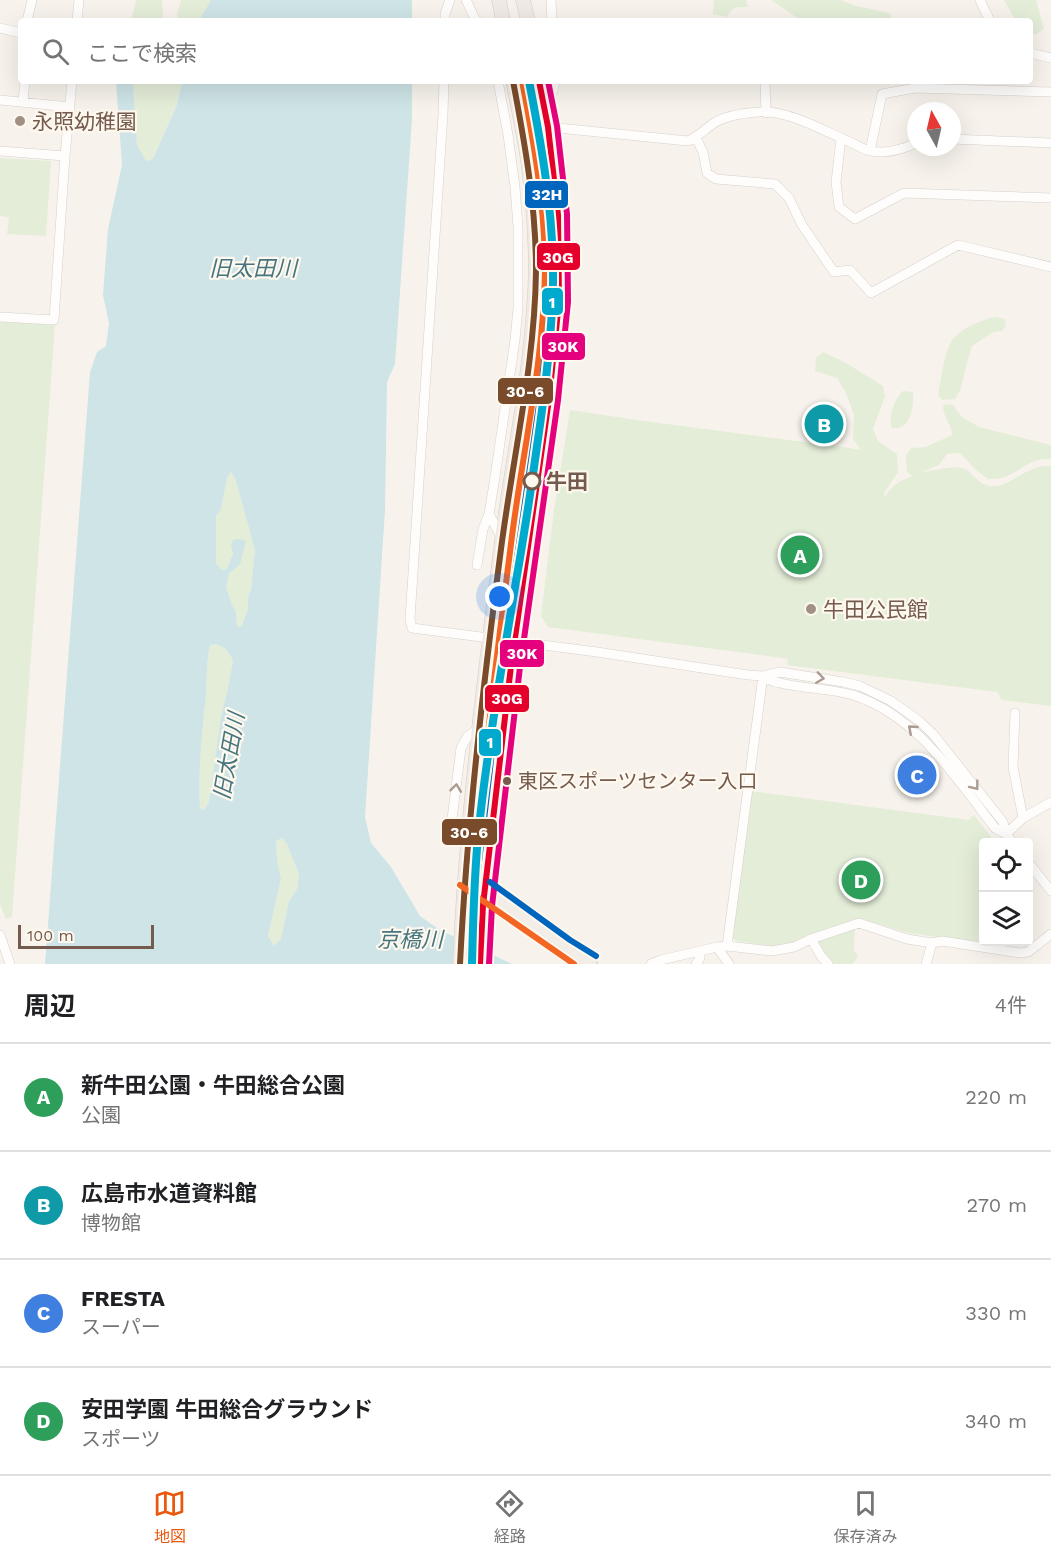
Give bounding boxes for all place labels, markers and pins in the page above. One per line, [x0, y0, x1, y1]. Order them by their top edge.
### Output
place label: 永照幼稚園 [32, 109, 137, 134]
marker: 永照幼稚園 [13, 114, 27, 128]
pin: B [804, 402, 844, 446]
place label: 牛田 [546, 469, 588, 494]
marker: 牛田 [523, 472, 541, 490]
pin: A [780, 532, 820, 578]
place label: 牛田公民館 [823, 597, 928, 622]
marker: 牛田公民館 [804, 602, 818, 616]
pin: C [898, 752, 936, 798]
place label: 東区スポーツセンター入口 [518, 769, 758, 793]
marker: 東区スポーツセンター入口 [501, 775, 513, 787]
pin: D [842, 858, 880, 902]

